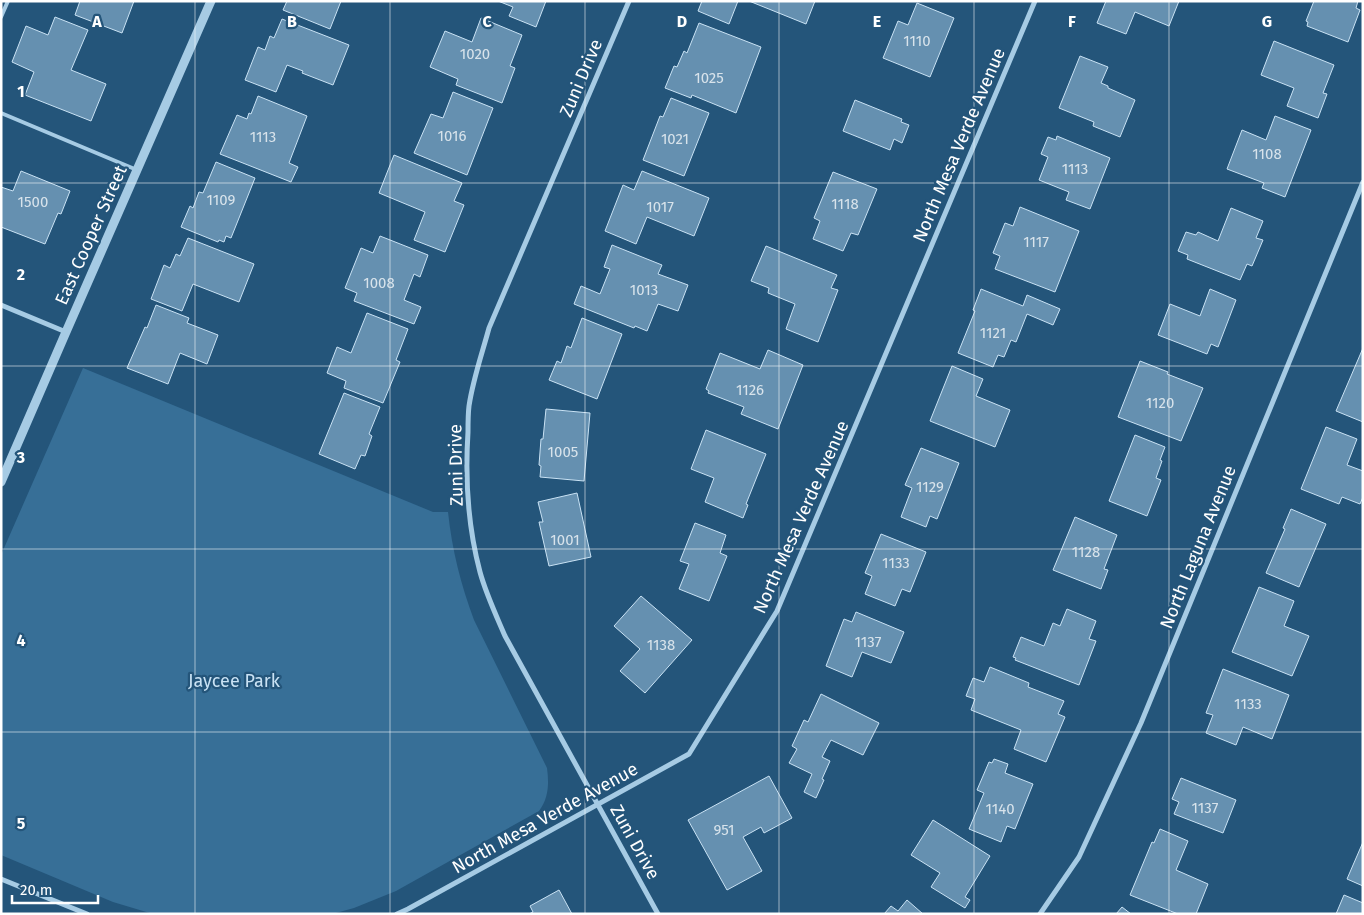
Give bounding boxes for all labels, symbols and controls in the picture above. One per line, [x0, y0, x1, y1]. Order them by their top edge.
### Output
text: A [91, 12, 102, 31]
text: B [287, 12, 297, 31]
text: C [482, 12, 492, 31]
text: D [677, 12, 687, 31]
text: E [873, 12, 881, 31]
text: F [1068, 12, 1076, 31]
text: G [1262, 12, 1272, 31]
house number: 1110 [903, 32, 931, 50]
street label: Zuni Drive [555, 36, 607, 120]
street label: North Mesa Verde Avenue [908, 44, 1010, 246]
house number: 1020 [460, 45, 490, 63]
house number: 1025 [694, 69, 724, 87]
text: 1 [17, 82, 25, 101]
house number: 1016 [438, 127, 466, 145]
house number: 1113 [250, 128, 276, 146]
house number: 1021 [661, 130, 689, 148]
house number: 1108 [1252, 145, 1282, 163]
house number: 1113 [1062, 160, 1088, 178]
street label: East Cooper Street [50, 161, 132, 308]
house number: 1109 [207, 191, 236, 209]
house number: 1500 [18, 193, 48, 211]
house number: 1118 [831, 195, 859, 213]
house number: 1017 [646, 198, 674, 216]
house number: 1117 [1023, 233, 1049, 251]
text: 2 [17, 265, 25, 284]
house number: 1008 [363, 274, 395, 292]
house number: 1013 [630, 281, 658, 299]
house number: 1121 [980, 324, 1006, 342]
house number: 1126 [736, 381, 764, 399]
house number: 1120 [1146, 394, 1174, 412]
street label: North Mesa Verde Avenue [748, 417, 854, 617]
street label: Zuni Drive [444, 424, 468, 506]
house number: 1005 [548, 443, 578, 461]
text: 3 [16, 448, 25, 467]
street label: North Laguna Avenue [1155, 462, 1241, 632]
house number: 1129 [916, 478, 944, 496]
house number: 1001 [550, 531, 580, 549]
house number: 1128 [1072, 543, 1100, 561]
house number: 1133 [882, 554, 910, 572]
text: 4 [16, 631, 26, 650]
house number: 1137 [855, 633, 882, 651]
house number: 1138 [647, 636, 675, 654]
park label: Jaycee Park [188, 670, 281, 692]
house number: 1133 [1234, 695, 1262, 713]
street label: North Mesa Verde Avenue [448, 758, 642, 878]
house number: 1137 [1192, 799, 1219, 817]
house number: 1140 [985, 800, 1015, 818]
street label: Zuni Drive [605, 801, 665, 883]
text: 5 [17, 814, 26, 833]
house number: 951 [713, 821, 735, 839]
scale bar [12, 872, 99, 904]
text: 20 m [20, 881, 53, 899]

